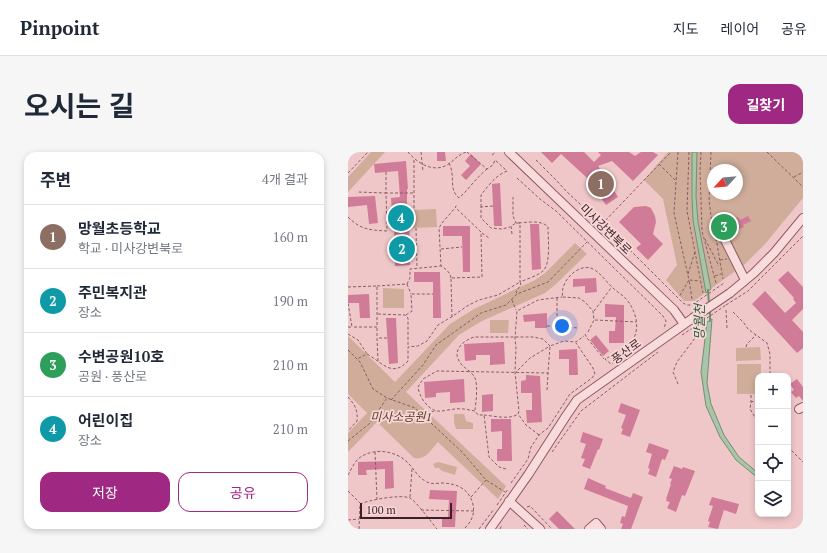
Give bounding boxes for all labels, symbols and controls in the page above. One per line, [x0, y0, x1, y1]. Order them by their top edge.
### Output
text: Pinpoint [20, 15, 100, 40]
text: 지도 [673, 19, 699, 38]
text: 레이어 [721, 19, 759, 38]
text: 공유 [781, 19, 807, 38]
button: 길찾기 [728, 84, 803, 124]
text: 오시는 길 [24, 87, 135, 124]
north arrow [707, 164, 743, 200]
text: 주변 [40, 168, 71, 191]
pin: 1 [588, 169, 614, 199]
text: 4개 결과 [262, 170, 308, 188]
street label: 미사강변북로 [577, 201, 635, 257]
pin: 4 [388, 203, 414, 233]
pin: 3 [711, 212, 737, 242]
text: 망월초등학교 [78, 218, 161, 238]
text: 1 [49, 228, 57, 246]
text: 160 m [273, 228, 308, 246]
pin: 2 [389, 234, 415, 264]
text: 학교 · 미사강변북로 [78, 239, 183, 257]
text: 주민복지관 [78, 282, 147, 302]
text: 2 [49, 292, 57, 310]
text: 190 m [273, 292, 308, 310]
text: 장소 [78, 303, 102, 321]
water label: 망월천 [690, 303, 708, 340]
your location [552, 316, 572, 336]
street label: 풍산로 [608, 335, 644, 367]
text: 수변공원10호 [78, 346, 164, 366]
text: 3 [49, 356, 57, 374]
text: 210 m [273, 356, 308, 374]
text: 공원 · 풍산로 [78, 367, 147, 385]
map controls [755, 373, 791, 517]
button: + [755, 373, 791, 409]
park label: 미사소공원1 [370, 409, 432, 424]
button: − [755, 409, 791, 445]
text: 어린이집 [78, 410, 133, 430]
text: 4 [49, 420, 57, 438]
text: 210 m [273, 420, 308, 438]
text: 장소 [78, 431, 102, 449]
button: locate [755, 445, 791, 481]
button: 저장 [40, 472, 170, 512]
button: 공유 [178, 472, 308, 512]
button: layers [755, 481, 791, 517]
scale bar [360, 501, 452, 520]
text: 100 m [366, 503, 396, 517]

